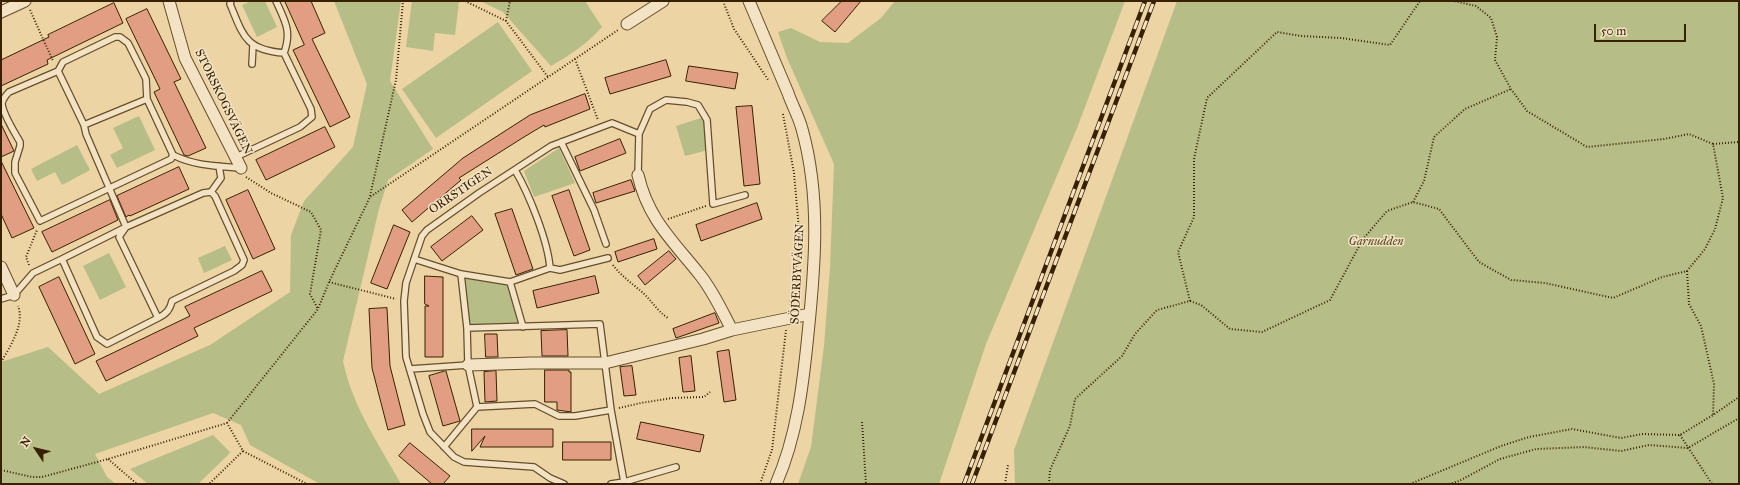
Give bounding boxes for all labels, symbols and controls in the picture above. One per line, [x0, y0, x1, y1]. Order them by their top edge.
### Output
scale bar [1596, 16, 1688, 42]
text: 50 m [1601, 24, 1626, 38]
street label: STORSKOGSVÄGEN [191, 47, 255, 157]
street label: ORRSTIGEN [426, 164, 496, 218]
street label: SÖDERBYVÄGEN [788, 223, 808, 325]
park label: Garnudden [1349, 235, 1403, 249]
north arrow [16, 429, 56, 469]
text: N [18, 434, 34, 449]

